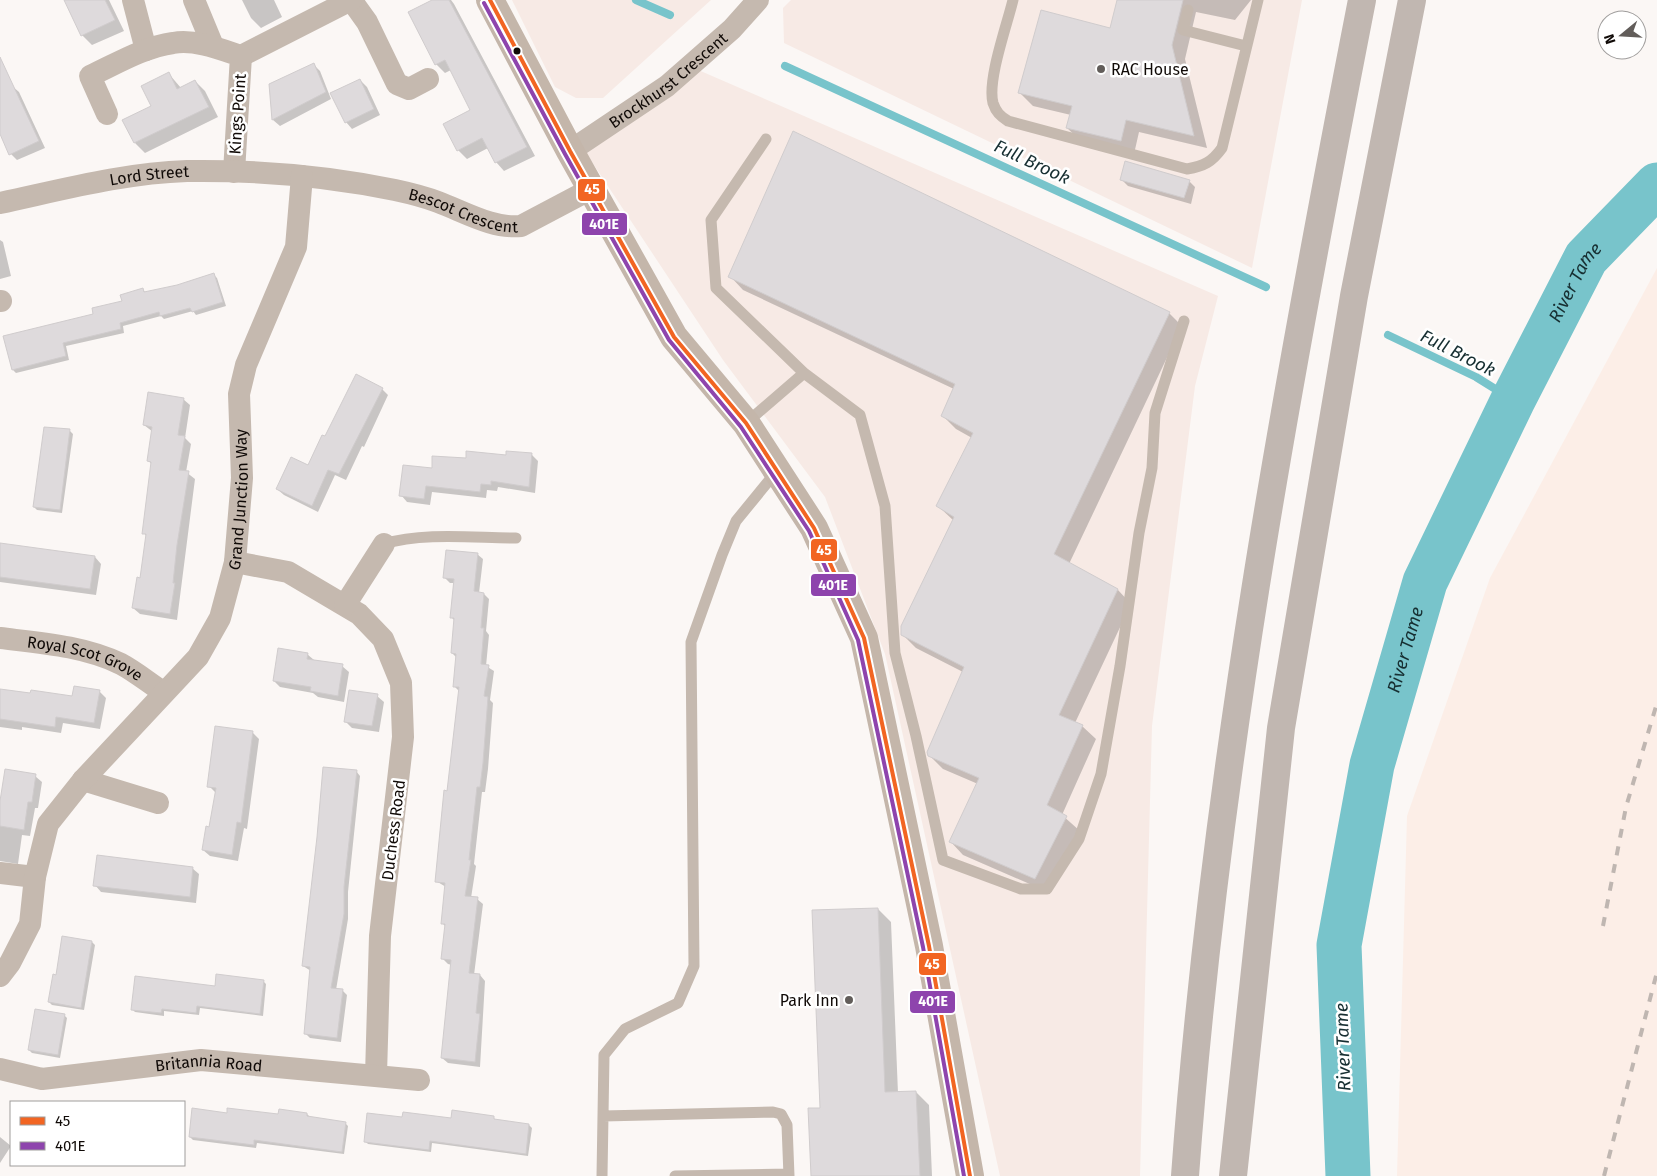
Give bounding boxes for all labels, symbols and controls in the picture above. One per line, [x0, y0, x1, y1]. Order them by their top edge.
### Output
north arrow [1597, 10, 1647, 60]
street label: Brockhurst Crescent [605, 29, 731, 132]
text: N [1601, 32, 1620, 46]
unlabelled marker [512, 46, 522, 56]
place label: RAC House [1111, 60, 1189, 79]
marker: RAC House [1095, 63, 1107, 75]
street label: Kings Point [225, 73, 250, 155]
water label: Full Brook [991, 135, 1074, 189]
street label: Lord Street [108, 162, 190, 190]
line badge: 45 [577, 178, 606, 202]
text: 45 [584, 181, 600, 198]
street label: Bescot Crescent [407, 184, 518, 236]
line badge: 401E [581, 212, 628, 236]
text: 401E [589, 216, 619, 233]
water label: River Tame [1544, 238, 1606, 326]
water label: Full Brook [1417, 325, 1499, 381]
street label: Grand Junction Way [224, 429, 252, 572]
line badge: 45 [810, 538, 838, 562]
text: 45 [816, 542, 832, 559]
line badge: 401E [810, 573, 857, 597]
text: 401E [818, 577, 848, 594]
water label: River Tame [1382, 604, 1428, 695]
street label: Royal Scot Grove [26, 632, 146, 685]
street label: Duchess Road [378, 779, 409, 881]
line badge: 45 [918, 952, 947, 976]
text: 45 [924, 956, 940, 973]
line badge: 401E [909, 990, 956, 1014]
place label: Park Inn [780, 991, 839, 1010]
text: 401E [918, 993, 948, 1010]
marker: Park Inn [843, 994, 855, 1006]
water label: River Tame [1330, 1002, 1356, 1092]
street label: Britannia Road [154, 1051, 263, 1076]
legend [10, 1101, 185, 1166]
text: 45 [55, 1112, 70, 1130]
text: 401E [55, 1137, 86, 1155]

